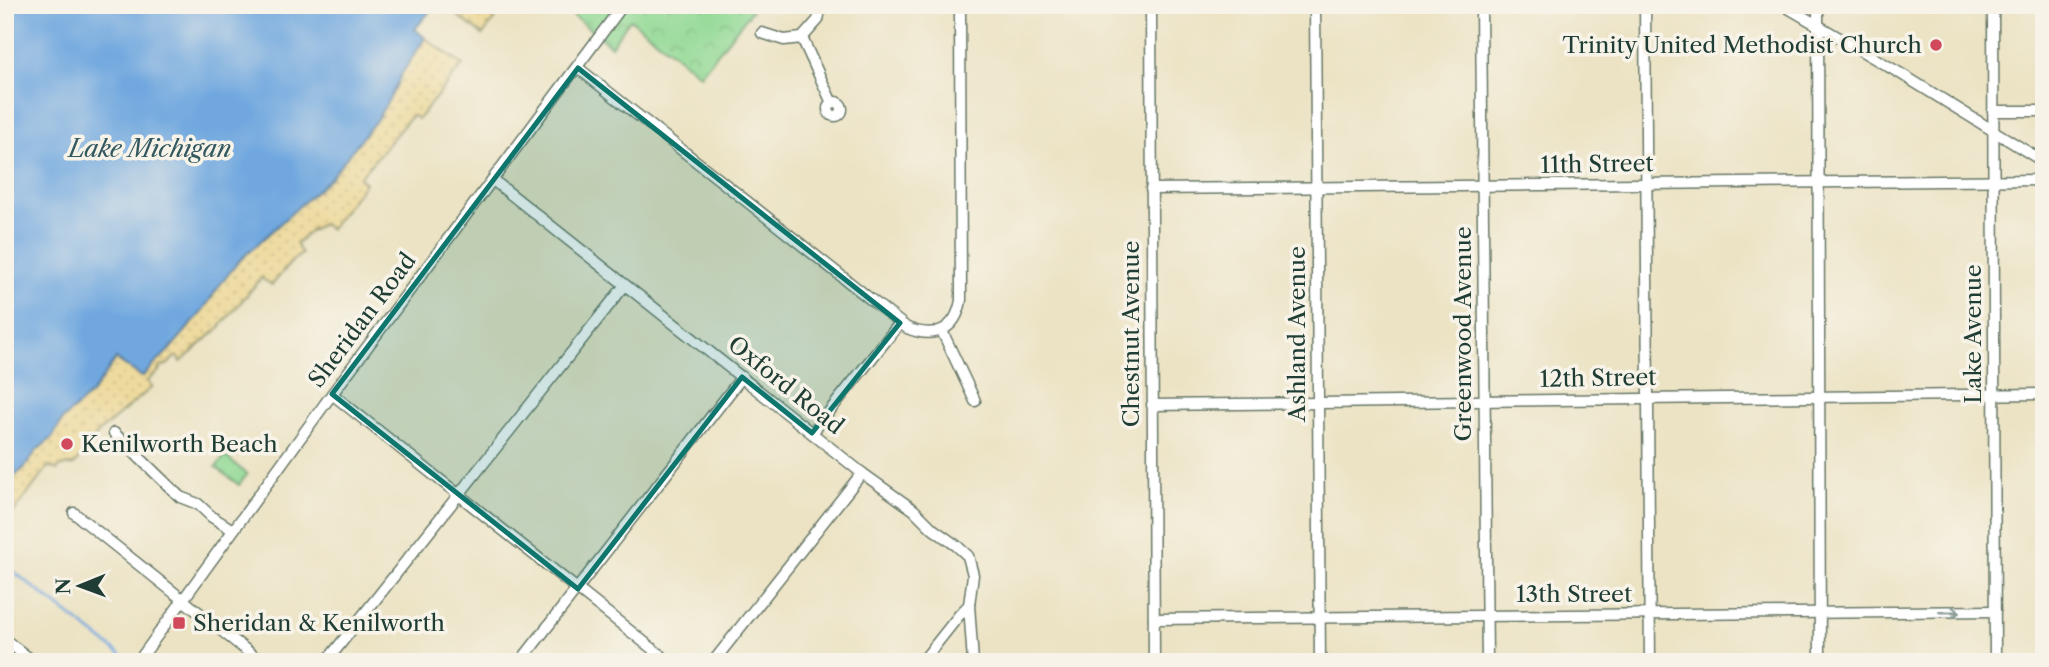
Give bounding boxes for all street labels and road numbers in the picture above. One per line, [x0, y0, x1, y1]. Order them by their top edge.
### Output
street label: 11th Street [1540, 149, 1654, 179]
street label: Greenwood Avenue [1449, 226, 1477, 442]
street label: Chestnut Avenue [1117, 241, 1145, 427]
street label: Ashland Avenue [1283, 246, 1311, 423]
street label: Sheridan Road [302, 247, 422, 393]
street label: Lake Avenue [1959, 264, 1987, 404]
street label: Oxford Road [723, 330, 849, 440]
street label: 12th Street [1539, 363, 1657, 393]
street label: 13th Street [1516, 580, 1632, 608]

